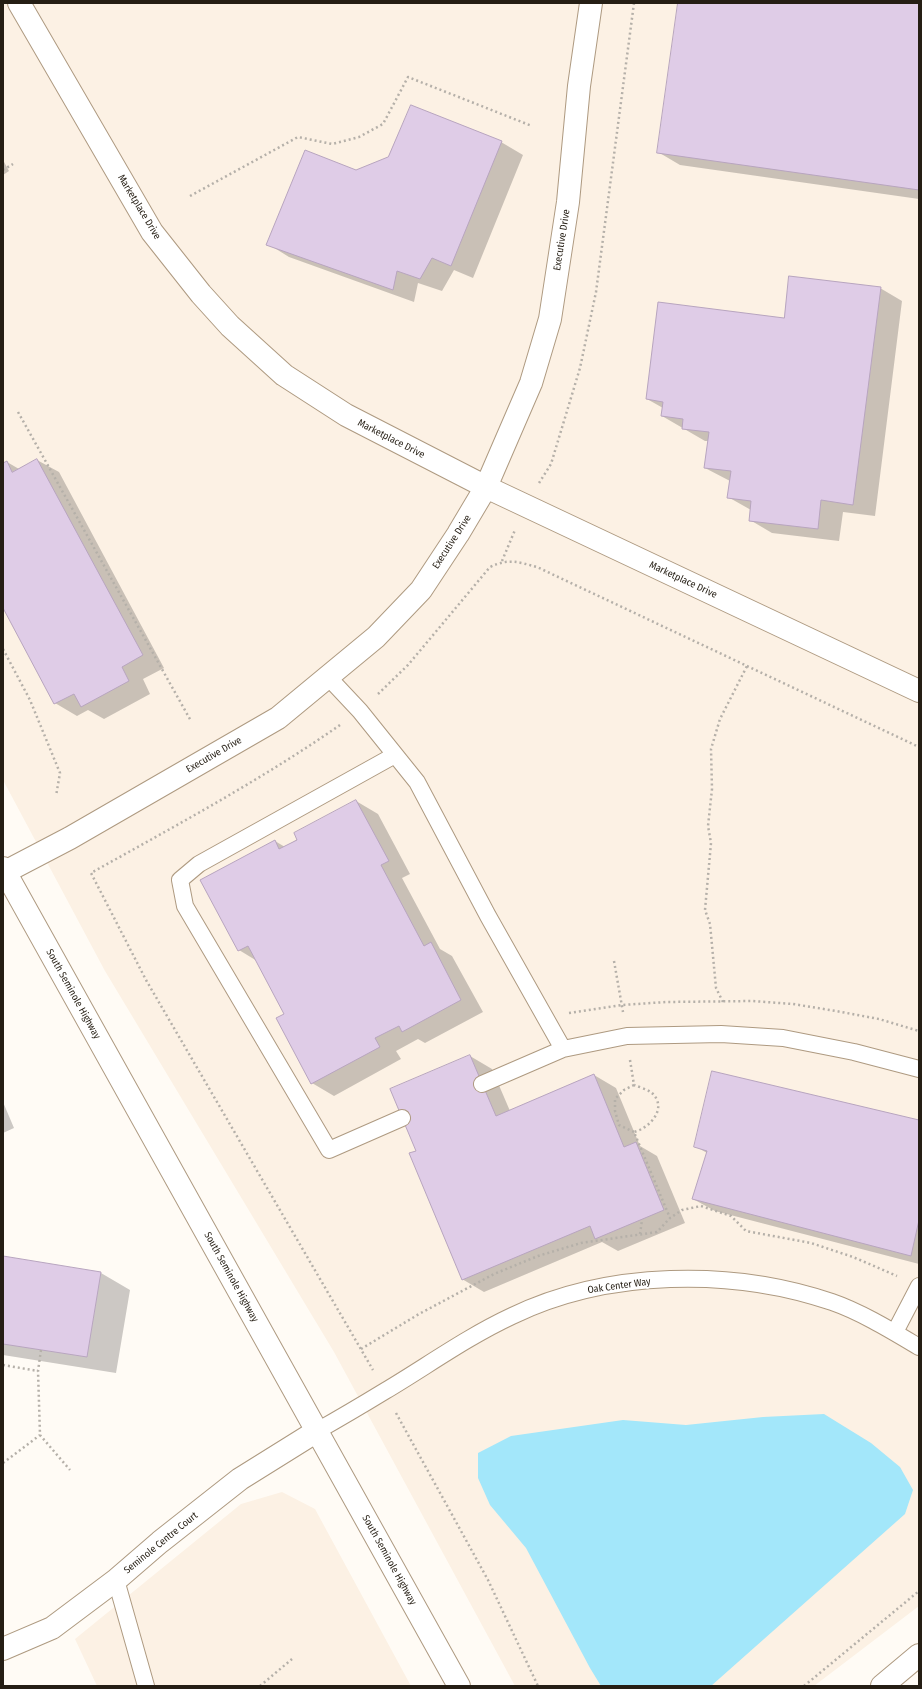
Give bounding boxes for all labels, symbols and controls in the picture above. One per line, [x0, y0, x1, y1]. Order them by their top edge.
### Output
street label: Marketplace Drive [115, 172, 163, 242]
street label: Executive Drive [551, 208, 573, 272]
street label: Marketplace Drive [355, 417, 427, 461]
street label: Executive Drive [430, 513, 474, 571]
street label: Marketplace Drive [647, 559, 719, 601]
street label: Executive Drive [184, 734, 244, 776]
street label: South Seminole Highway [43, 947, 103, 1041]
street label: South Seminole Highway [201, 1230, 261, 1324]
street label: Oak Center Way [587, 1276, 651, 1296]
street label: Seminole Centre Court [122, 1510, 200, 1576]
street label: South Seminole Highway [359, 1513, 419, 1607]

